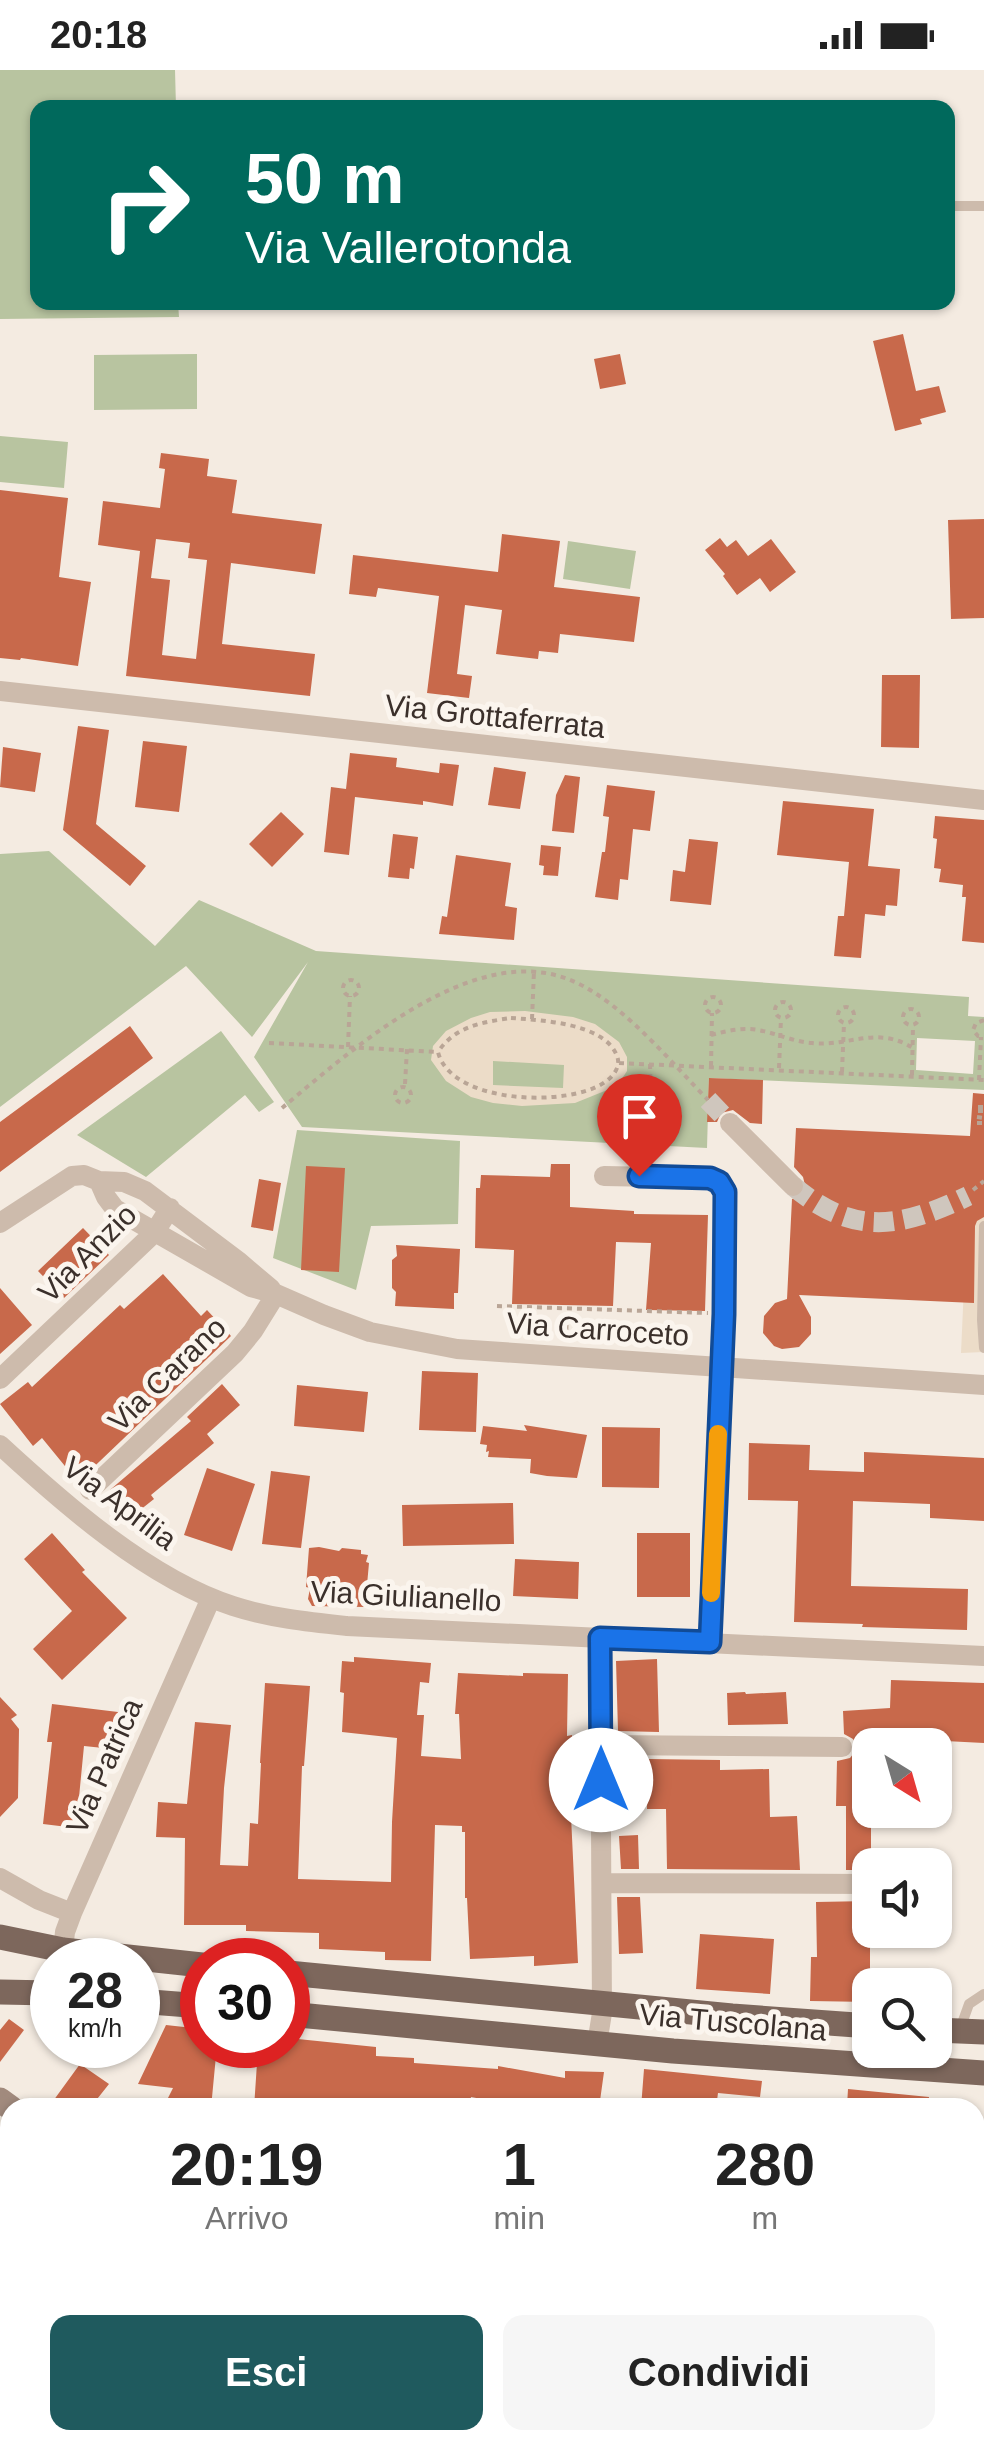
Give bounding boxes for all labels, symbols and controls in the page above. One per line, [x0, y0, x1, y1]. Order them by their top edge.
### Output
text: 20:18 [50, 14, 147, 56]
icon: right [80, 140, 210, 270]
text: 50 m [245, 140, 405, 218]
text: Via Vallerotonda [245, 222, 571, 273]
street label: Via Grottaferrata [383, 688, 607, 744]
pin [597, 1074, 682, 1177]
icon: arrive [612, 1089, 667, 1144]
street label: Via Anzio [31, 1197, 143, 1309]
street label: Via Carroceto [506, 1306, 690, 1352]
street label: Via Carano [102, 1310, 232, 1438]
street label: Via Aprilia [57, 1450, 183, 1556]
street label: Via Giulianello [310, 1575, 502, 1617]
street label: Via Patrica [60, 1693, 149, 1839]
position arrow [549, 1728, 653, 1832]
north arrow [852, 1728, 952, 1828]
map controls [852, 1728, 952, 2068]
button: sound [852, 1848, 952, 1948]
speed limit sign: 30 [180, 1938, 310, 2068]
text: 28 [67, 1963, 123, 2019]
button: search [852, 1968, 952, 2068]
street label: Via Tuscolana [638, 1997, 828, 2047]
text: km/h [68, 2014, 122, 2042]
text: 20:19 [170, 2131, 323, 2198]
text: 1 [502, 2131, 536, 2198]
text: 280 [715, 2131, 815, 2198]
text: Arrivo [205, 2200, 288, 2236]
text: min [493, 2200, 545, 2236]
text: m [752, 2200, 778, 2236]
button: Esci [50, 2315, 483, 2430]
button: Condividi [503, 2315, 935, 2430]

